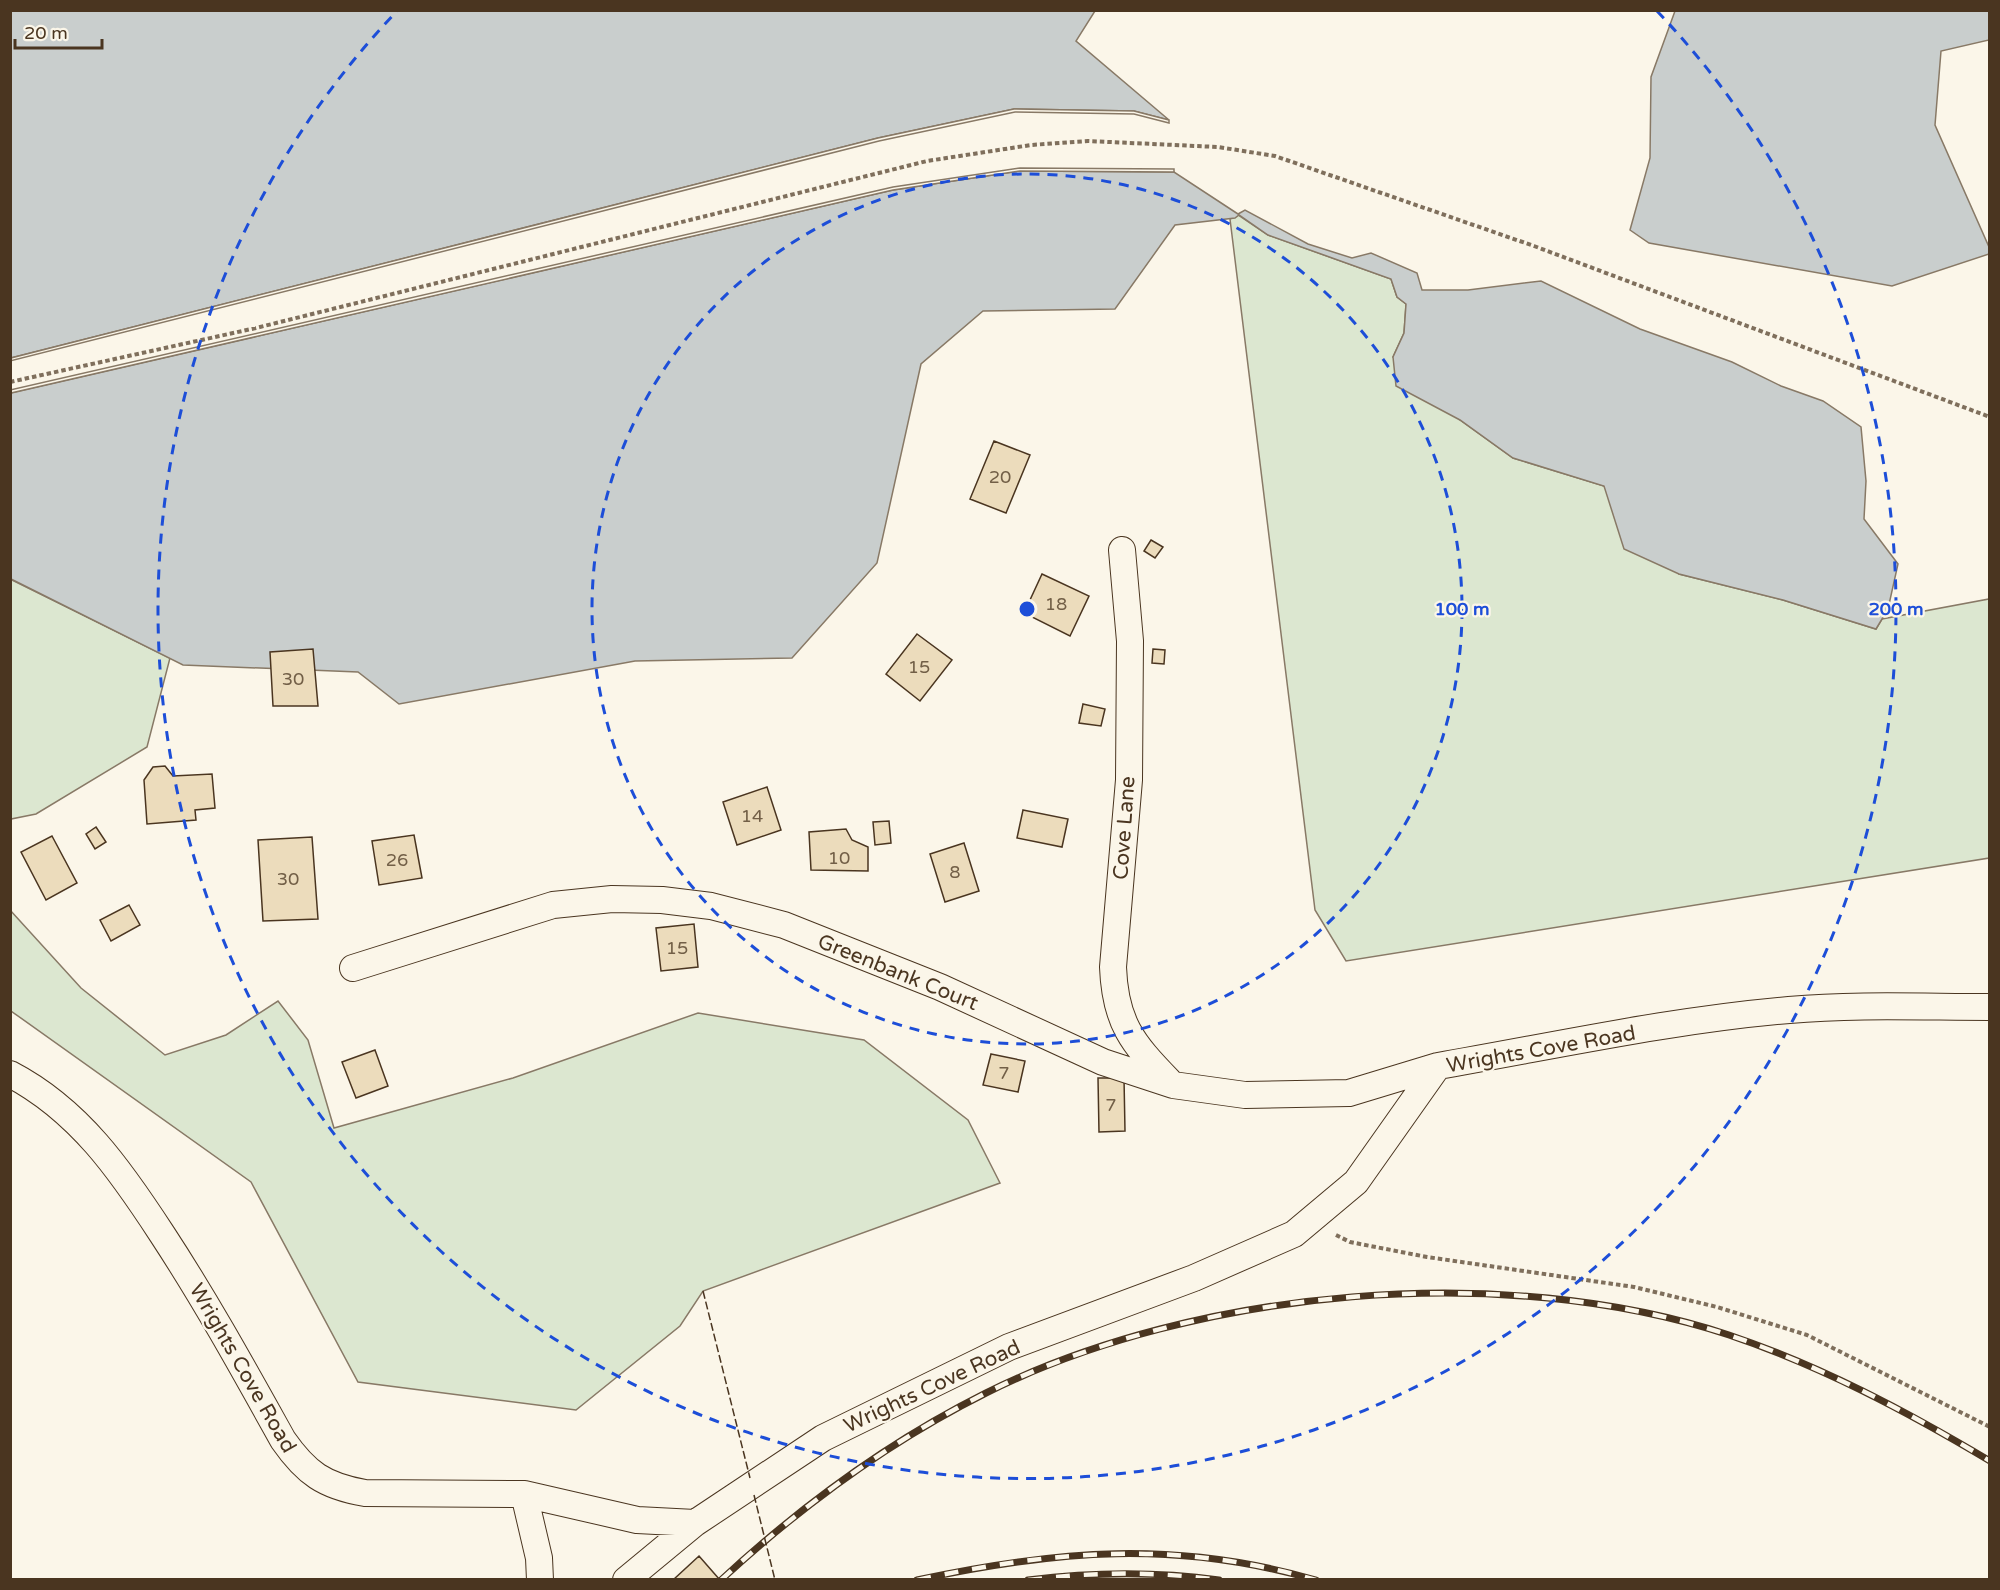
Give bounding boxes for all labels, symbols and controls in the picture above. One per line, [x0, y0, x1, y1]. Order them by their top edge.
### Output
scale bar [15, 12, 102, 50]
text: 20 m [24, 22, 68, 44]
house number: 20 [989, 466, 1011, 488]
house number: 18 [1045, 593, 1067, 615]
text: 100 m [1434, 598, 1490, 620]
text: 200 m [1868, 598, 1924, 620]
centre of rings [1017, 599, 1037, 619]
house number: 15 [908, 656, 930, 678]
house number: 30 [282, 668, 304, 690]
street label: Cove Lane [1108, 775, 1141, 881]
house number: 14 [741, 805, 763, 827]
house number: 10 [828, 847, 850, 869]
house number: 26 [386, 849, 408, 871]
house number: 8 [949, 861, 961, 883]
house number: 30 [277, 868, 299, 890]
street label: Greenbank Court [814, 929, 982, 1016]
house number: 15 [666, 937, 688, 959]
street label: Wrights Cove Road [1444, 1021, 1638, 1078]
house number: 7 [998, 1062, 1010, 1084]
house number: 7 [1105, 1094, 1117, 1116]
street label: Wrights Cove Road [184, 1279, 301, 1458]
street label: Wrights Cove Road [840, 1335, 1024, 1438]

